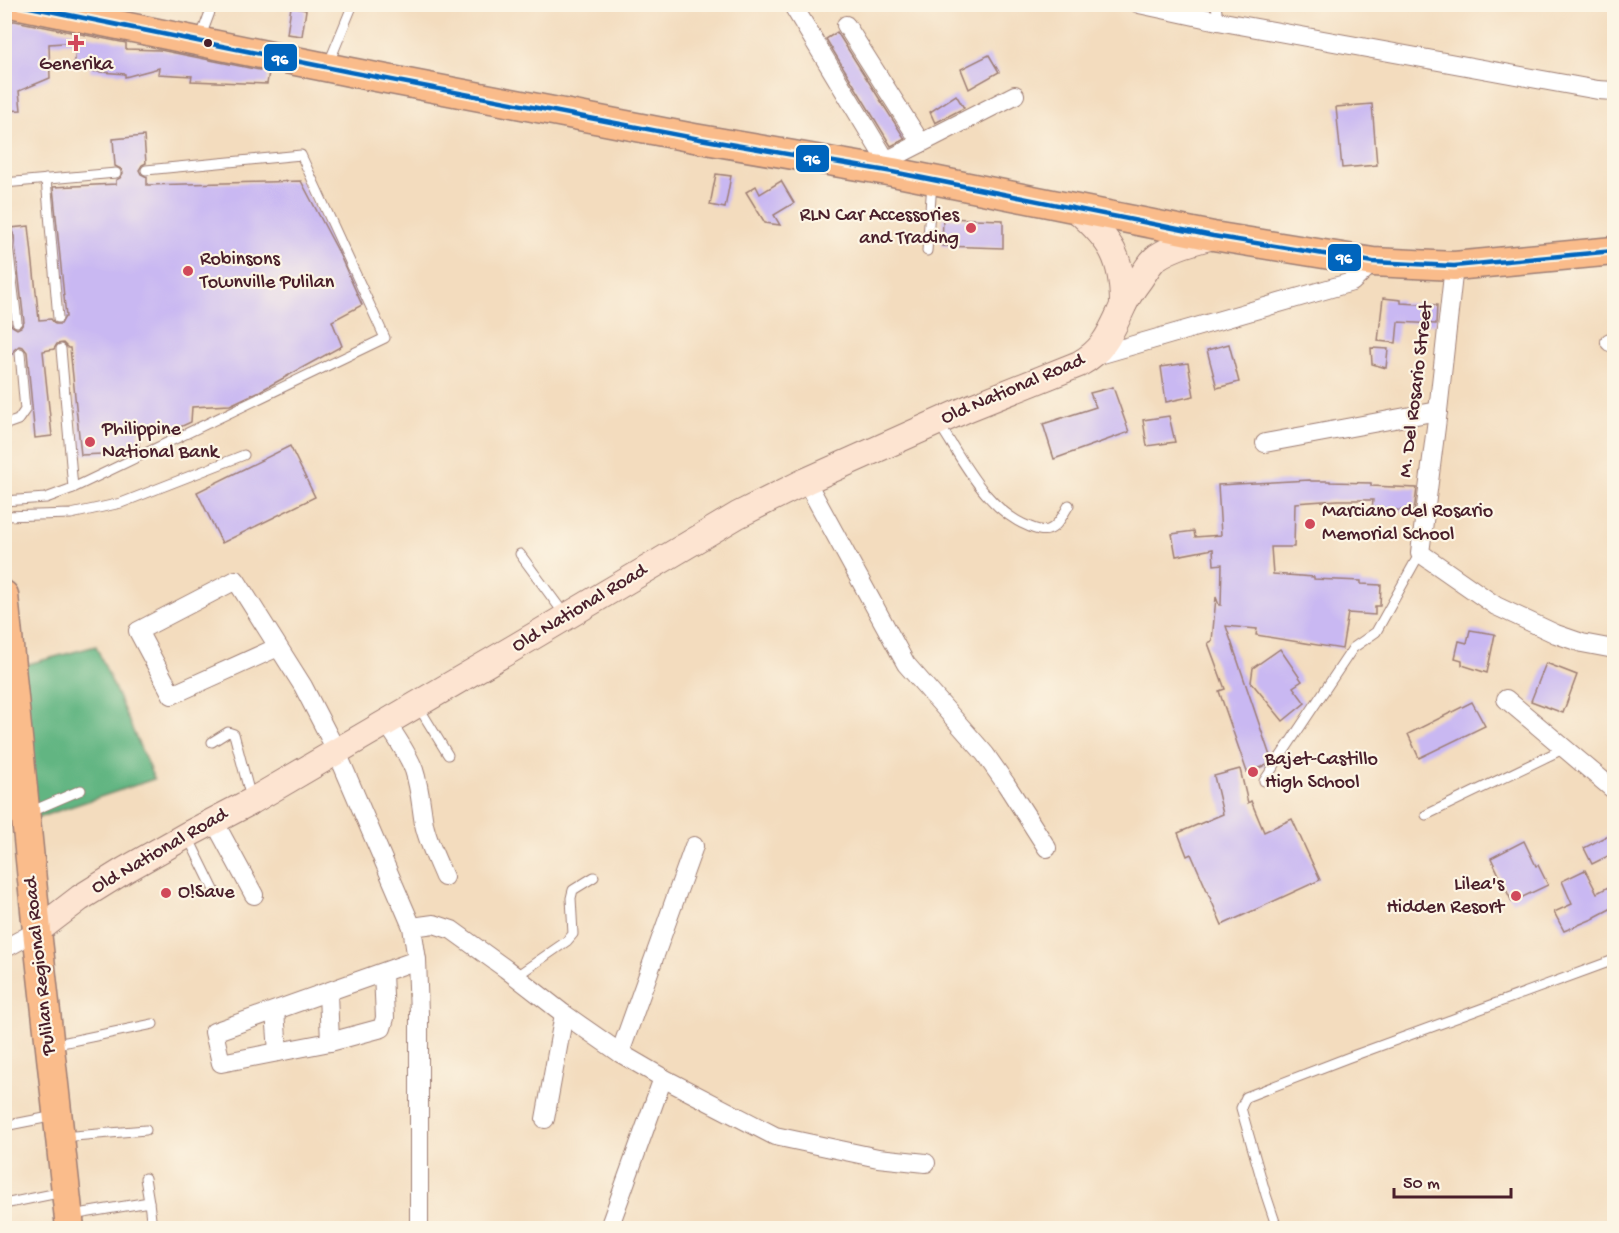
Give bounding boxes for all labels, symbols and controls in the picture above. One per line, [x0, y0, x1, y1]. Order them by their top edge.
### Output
marker: Generika [69, 36, 83, 50]
unlabelled marker [202, 37, 214, 49]
line badge: 96 [263, 43, 298, 72]
text: 96 [271, 52, 289, 71]
place label: Generika [39, 54, 114, 77]
line badge: 96 [795, 144, 830, 173]
text: 96 [803, 152, 821, 171]
place label: RLN Car Accessories and Trading [800, 205, 960, 251]
marker: RLN Car Accessories and Trading [964, 221, 978, 235]
line badge: 96 [1327, 243, 1362, 272]
place label: Robinsons Townville Pulilan [199, 249, 335, 295]
text: 96 [1335, 251, 1353, 270]
marker: Robinsons Townville Pulilan [181, 264, 195, 278]
street label: M. Del Rosario Street [1395, 299, 1439, 479]
street label: Old National Road [938, 349, 1090, 431]
place label: Philippine National Bank [101, 419, 221, 465]
marker: Philippine National Bank [83, 435, 97, 449]
place label: Marciano del Rosario Memorial School [1322, 501, 1493, 547]
marker: Marciano del Rosario Memorial School [1303, 517, 1317, 531]
street label: Old National Road [508, 558, 654, 658]
place label: Bajet-Castillo High School [1264, 749, 1378, 795]
marker: Bajet-Castillo High School [1246, 765, 1260, 779]
street label: Old National Road [88, 803, 234, 900]
street label: Pulilan Regional Road [20, 873, 62, 1057]
place label: Lilea's Hidden Resort [1386, 874, 1506, 920]
place label: O!Save [178, 882, 235, 905]
marker: O!Save [159, 886, 173, 900]
marker: Lilea's Hidden Resort [1509, 889, 1523, 903]
scale bar [1394, 1161, 1511, 1199]
text: 50 m [1403, 1174, 1440, 1195]

